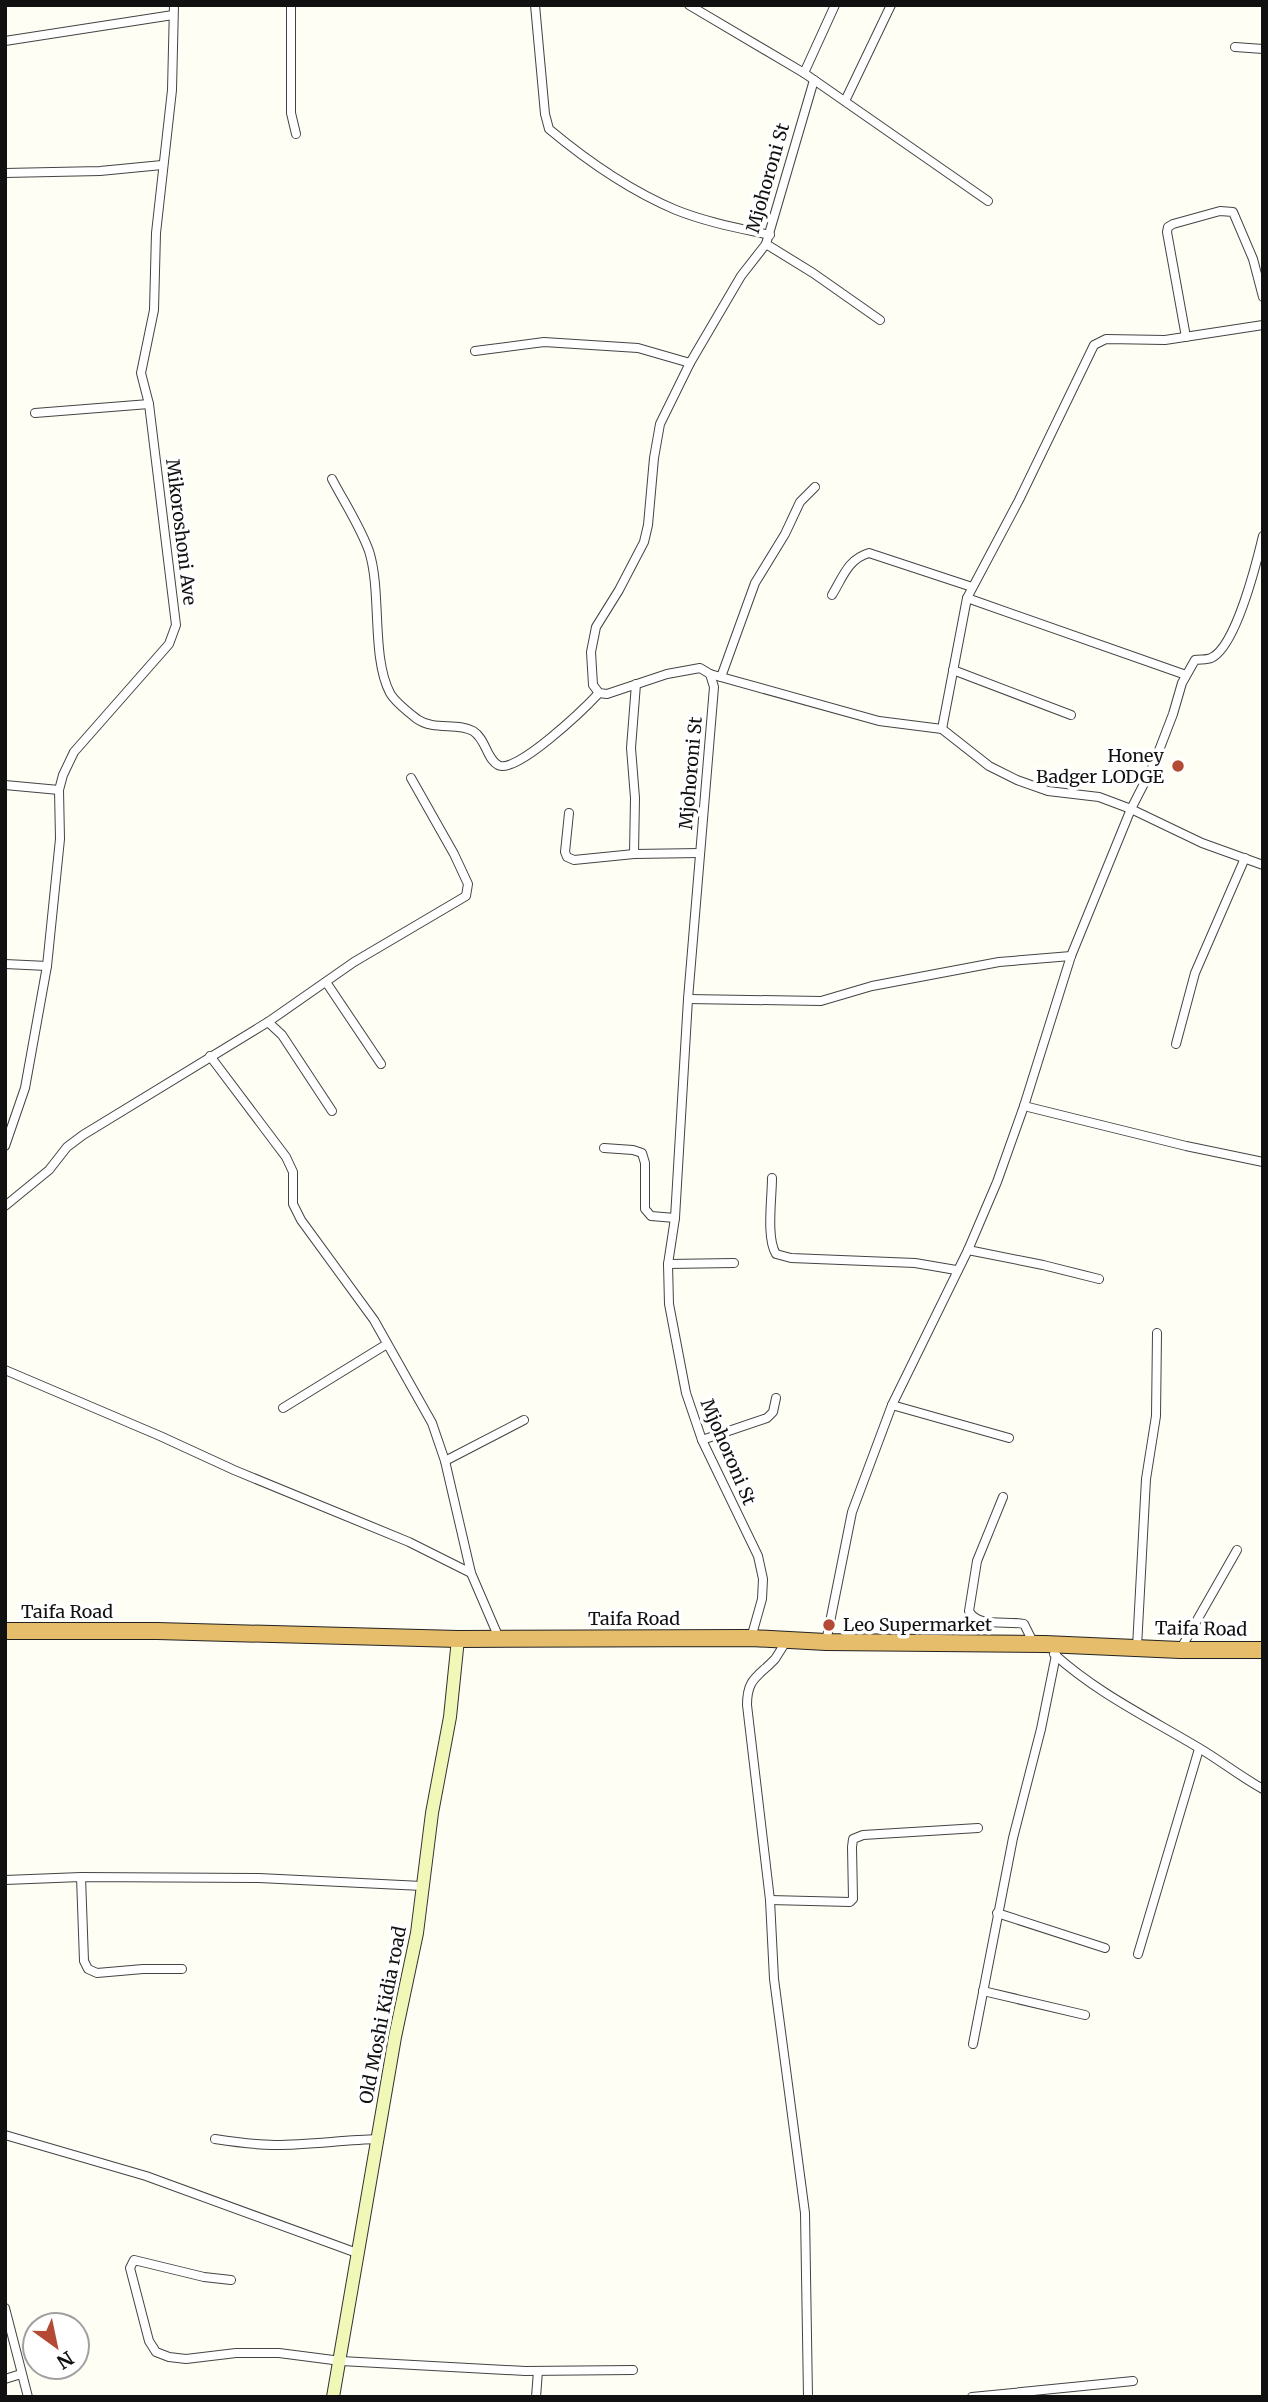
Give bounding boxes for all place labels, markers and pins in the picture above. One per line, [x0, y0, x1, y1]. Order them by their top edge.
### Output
place label: Honey Badger LODGE [1036, 744, 1165, 788]
marker: Honey Badger LODGE [1170, 758, 1186, 774]
place label: Leo Supermarket [843, 1613, 992, 1636]
marker: Leo Supermarket [821, 1617, 837, 1633]

